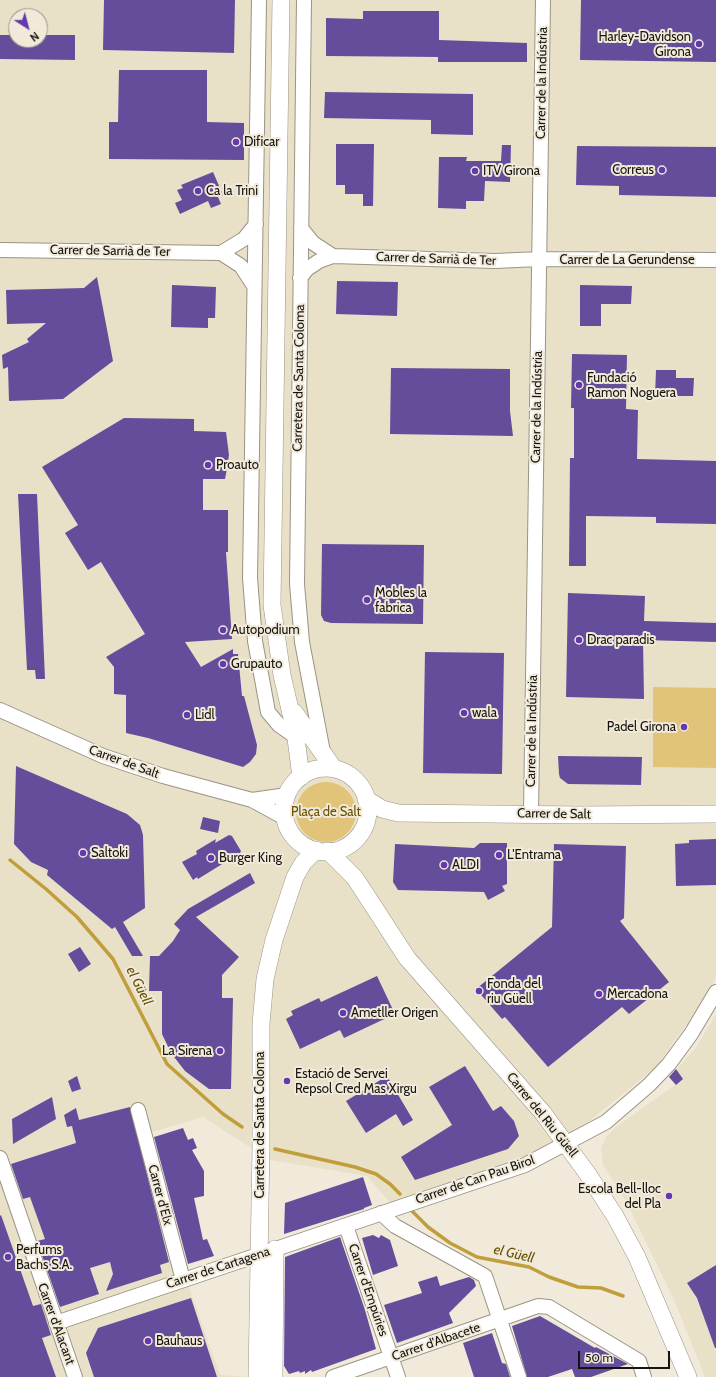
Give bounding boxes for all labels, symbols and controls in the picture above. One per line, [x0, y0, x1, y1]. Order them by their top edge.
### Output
north arrow [8, 8, 48, 48]
street label: Carrer de la Indústria [533, 27, 551, 139]
text: N [27, 29, 42, 45]
place label: Harley-Davidson Girona [598, 29, 691, 60]
marker: Harley-Davidson Girona [694, 39, 704, 49]
place label: Dificar [244, 134, 279, 150]
marker: Dificar [231, 137, 241, 147]
place label: Correus [612, 162, 654, 178]
place label: ITV Girona [483, 163, 540, 179]
marker: Correus [657, 165, 667, 175]
marker: ITV Girona [470, 166, 480, 176]
place label: Ca la Trini [206, 183, 258, 199]
marker: Ca la Trini [193, 186, 203, 196]
street label: Carrer de Sarrià de Ter [50, 242, 170, 260]
street label: Carrer de Sarrià de Ter [376, 249, 496, 269]
street label: Carrer de La Gerundense [559, 252, 695, 268]
street label: Carretera de Santa Coloma [290, 304, 308, 452]
street label: Carrer de la Indústria [528, 351, 546, 463]
place label: Fundació Ramon Noguera [587, 370, 676, 401]
marker: Fundació Ramon Noguera [574, 380, 584, 390]
place label: Proauto [216, 457, 259, 473]
marker: Proauto [203, 460, 213, 470]
place label: Mobles la fabrica [375, 585, 427, 616]
marker: Mobles la fabrica [362, 595, 372, 605]
place label: Autopodium [231, 622, 300, 638]
marker: Autopodium [218, 625, 228, 635]
place label: Drac paradis [587, 632, 655, 648]
marker: Drac paradis [574, 635, 584, 645]
place label: Grupauto [231, 656, 282, 672]
marker: Grupauto [218, 659, 228, 669]
street label: Carrer de la Indústria [523, 675, 541, 787]
place label: wala [472, 705, 497, 721]
place label: Lidl [195, 707, 215, 723]
marker: wala [459, 708, 469, 718]
marker: Lidl [182, 710, 192, 720]
place label: Padel Girona [607, 719, 676, 735]
marker: Padel Girona [679, 722, 689, 732]
street label: Carrer de Salt [87, 742, 161, 782]
park label: Plaça de Salt [291, 804, 361, 820]
street label: Carrer de Salt [517, 806, 591, 822]
place label: Saltoki [91, 845, 128, 861]
place label: L'Entrama [507, 847, 561, 863]
marker: Saltoki [78, 848, 88, 858]
place label: Burger King [219, 850, 282, 866]
marker: L'Entrama [494, 850, 504, 860]
marker: Burger King [206, 853, 216, 863]
place label: ALDI [452, 857, 479, 873]
marker: ALDI [439, 860, 449, 870]
water label: el Güell [122, 964, 156, 1008]
place label: Fonda del riu Güell [487, 976, 541, 1007]
marker: Fonda del riu Güell [474, 986, 484, 996]
place label: Mercadona [607, 986, 668, 1002]
marker: Mercadona [594, 989, 604, 999]
place label: Ametller Origen [351, 1005, 438, 1021]
marker: Ametller Origen [338, 1008, 348, 1018]
place label: La Sirena [162, 1043, 212, 1059]
marker: La Sirena [215, 1046, 225, 1056]
street label: Carretera de Santa Coloma [252, 1051, 268, 1199]
place label: Estació de Servei Repsol Cred Mas Xirgu [295, 1066, 417, 1097]
street label: Carrer del Riu Güell [503, 1070, 581, 1160]
marker: Estació de Servei Repsol Cred Mas Xirgu [282, 1076, 292, 1086]
street label: Carrer de Can Pau Birol [413, 1152, 537, 1208]
street label: Carrer d'Elx [144, 1163, 176, 1227]
place label: Escola Bell-lloc del Pla [578, 1181, 661, 1212]
marker: Escola Bell-lloc del Pla [664, 1191, 674, 1201]
water label: el Güell [492, 1241, 536, 1267]
place label: Perfums Bachs S.A. [16, 1242, 72, 1273]
street label: Carrer d'Empúries [345, 1242, 391, 1338]
street label: Carrer de Cartagena [164, 1244, 272, 1292]
marker: Perfums Bachs S.A. [3, 1252, 13, 1262]
street label: Carrer d'Alacant [34, 1281, 78, 1367]
street label: Carrer d'Albacete [390, 1320, 482, 1364]
place label: Bauhaus [156, 1333, 202, 1349]
marker: Bauhaus [143, 1336, 153, 1346]
scale bar [580, 1343, 672, 1369]
text: 50 m [585, 1350, 613, 1365]

